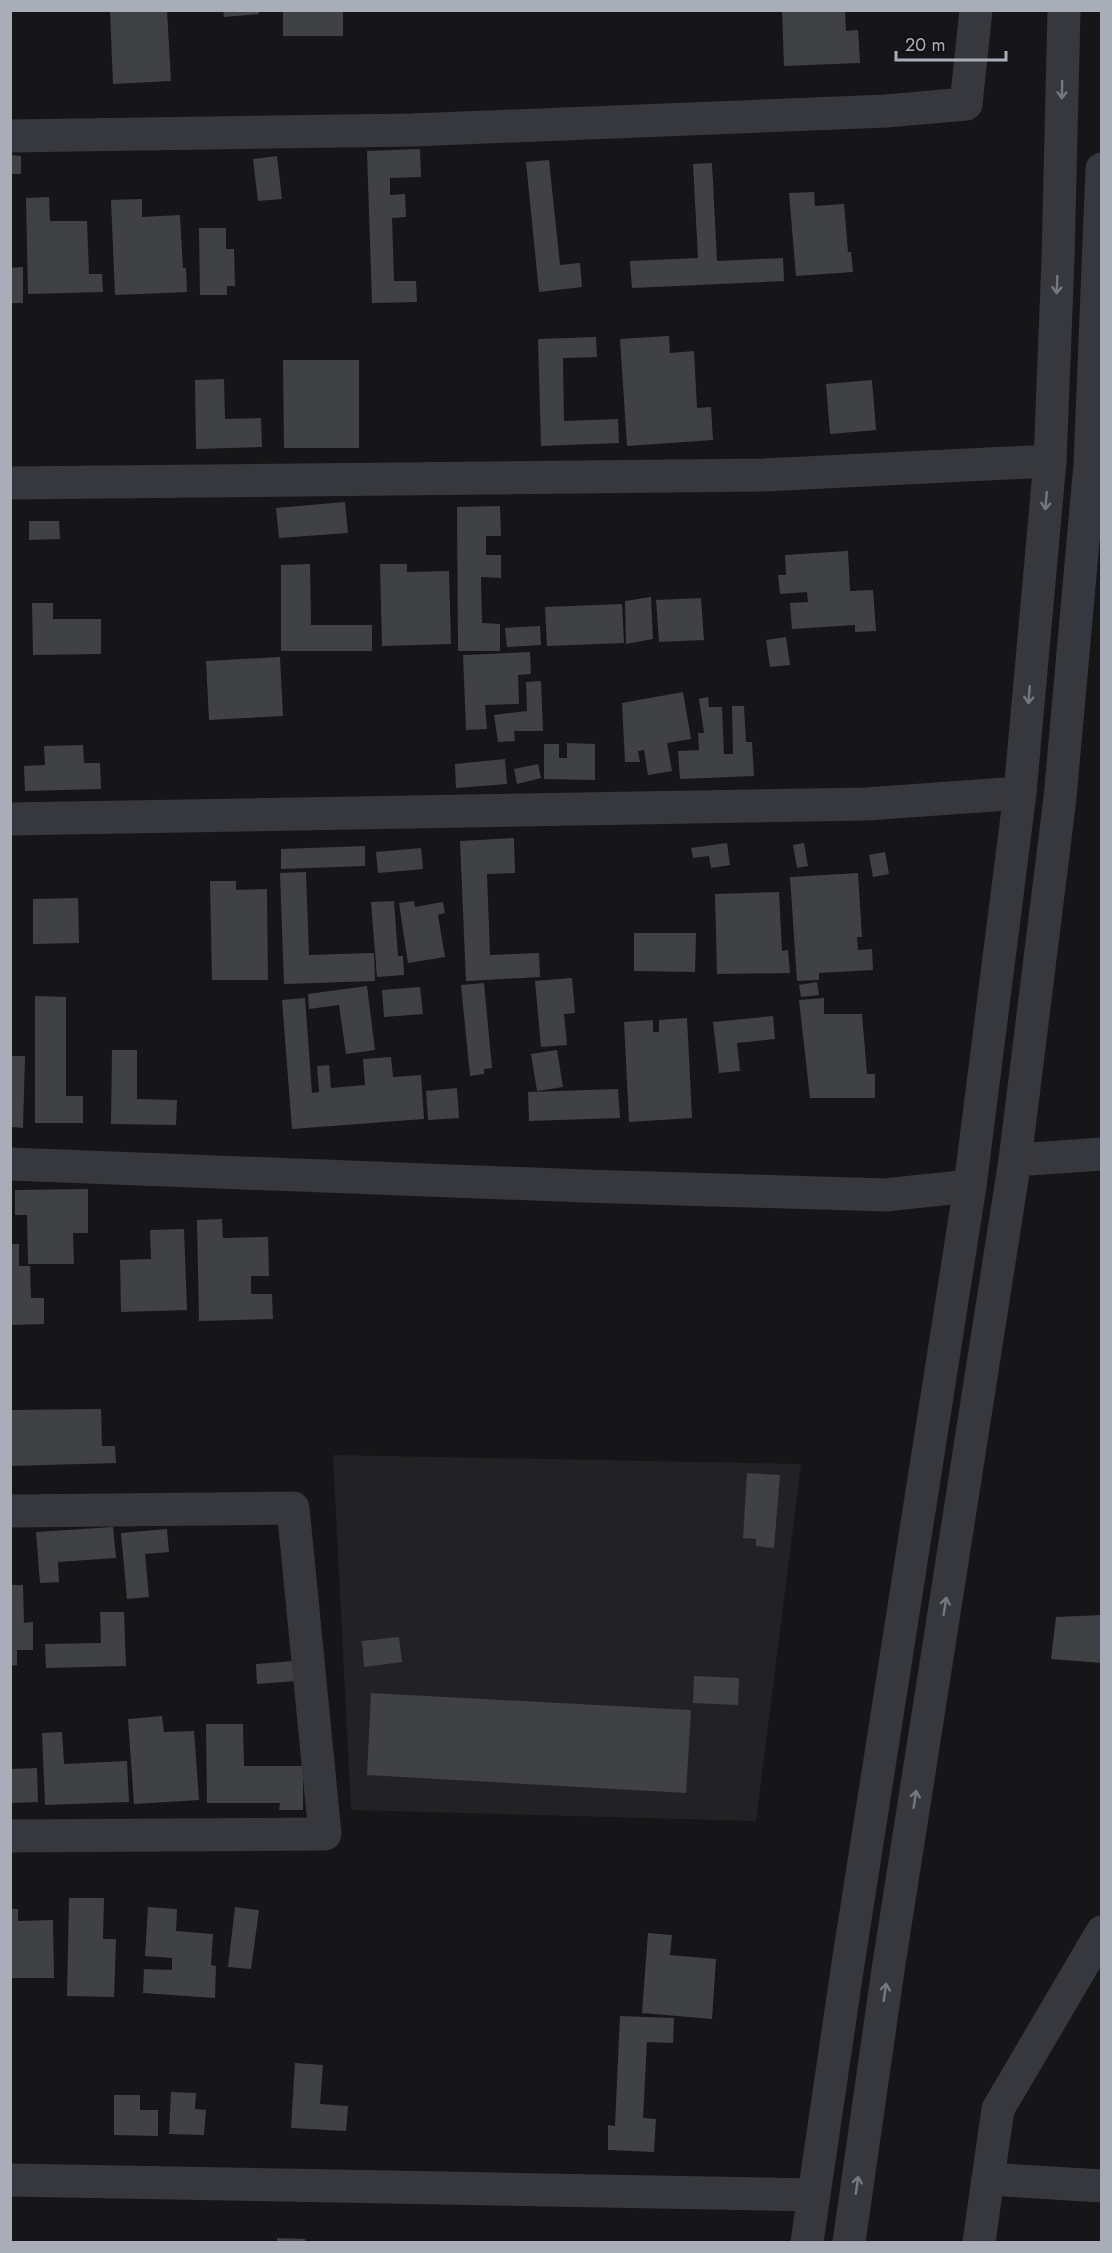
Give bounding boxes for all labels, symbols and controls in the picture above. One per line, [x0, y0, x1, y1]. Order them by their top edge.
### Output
scale bar [896, 24, 1006, 62]
text: 20 m [905, 32, 945, 58]
one-way arrow [1057, 79, 1068, 99]
one-way arrow [1052, 274, 1063, 294]
one-way arrow [1040, 490, 1051, 510]
one-way arrow [1023, 684, 1034, 704]
one-way arrow [940, 1597, 951, 1617]
one-way arrow [910, 1790, 921, 1809]
one-way arrow [880, 1982, 891, 2002]
one-way arrow [852, 2175, 863, 2195]

